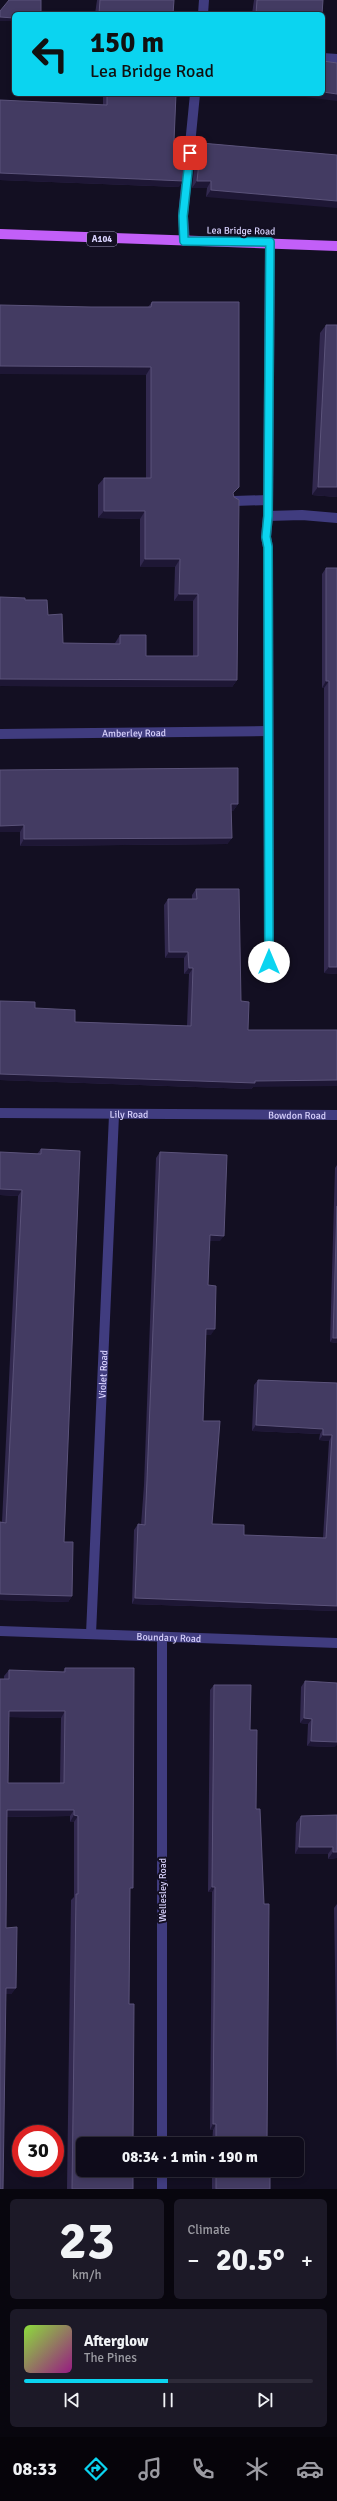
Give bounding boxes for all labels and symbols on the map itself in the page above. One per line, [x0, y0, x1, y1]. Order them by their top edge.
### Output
pin [173, 136, 207, 170]
street label: Lea Bridge Road [206, 224, 276, 238]
road number: A104 [87, 232, 117, 246]
street label: Amberley Road [102, 727, 166, 740]
position arrow [248, 941, 290, 983]
street label: Lily Road [110, 1109, 148, 1121]
street label: Bowdon Road [268, 1110, 326, 1122]
street label: Violet Road [96, 1350, 111, 1399]
street label: Boundary Road [136, 1631, 201, 1645]
street label: Wellesley Road [157, 1858, 169, 1922]
speed limit sign: 30 [12, 2125, 64, 2177]

